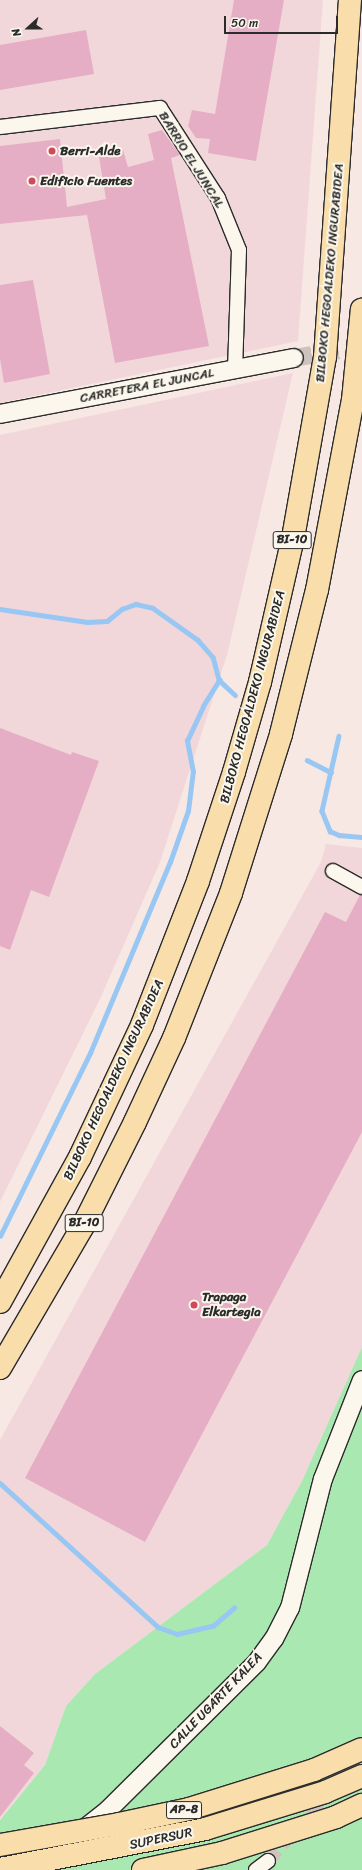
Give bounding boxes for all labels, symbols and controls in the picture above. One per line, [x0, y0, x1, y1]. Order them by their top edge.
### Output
north arrow [8, 8, 48, 48]
scale bar [226, 8, 340, 34]
text: 50 m [231, 12, 258, 34]
text: N [6, 26, 27, 39]
street label: BARRIO EL JUNCAL [155, 109, 227, 211]
place label: Berri-Alde [60, 143, 121, 159]
marker: Berri-Alde [47, 146, 57, 156]
street label: BILBOKO HEGOALDEKO INGURABIDEA [313, 162, 347, 384]
place label: Edificio Fuentes [40, 173, 132, 189]
marker: Edificio Fuentes [27, 176, 37, 186]
street label: CARRETERA EL JUNCAL [79, 365, 215, 407]
road number: BI-10 [272, 530, 312, 550]
street label: BILBOKO HEGOALDEKO INGURABIDEA [217, 588, 289, 806]
street label: BILBOKO HEGOALDEKO INGURABIDEA [60, 976, 168, 1184]
road number: BI-10 [64, 1213, 104, 1233]
place label: Trapaga Elkartegia [202, 1290, 261, 1321]
marker: Trapaga Elkartegia [189, 1300, 199, 1310]
street label: CALLE UGARTE KALEA [166, 1650, 266, 1752]
road number: AP-8 [166, 1800, 202, 1820]
street label: SUPERSUR [128, 1825, 194, 1853]

